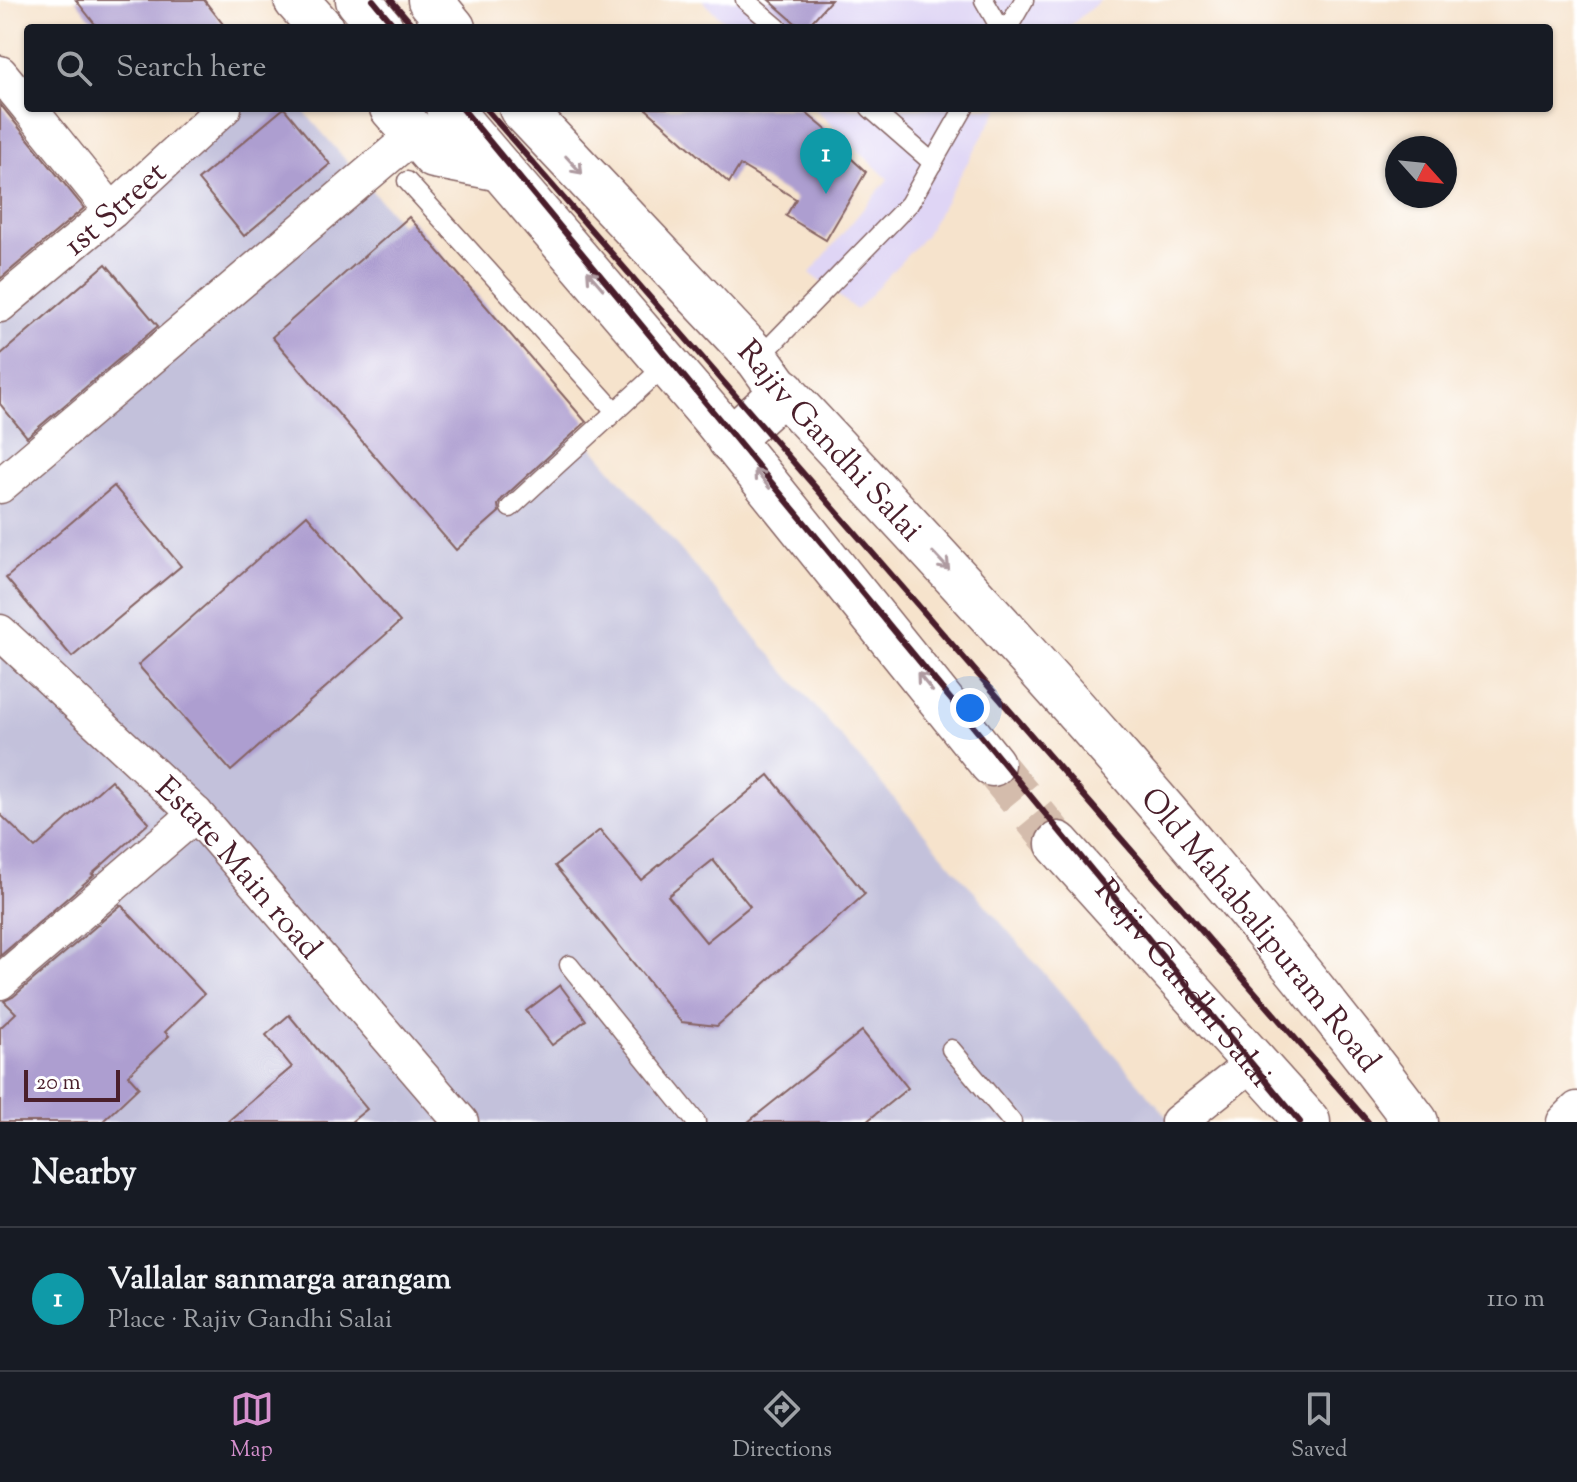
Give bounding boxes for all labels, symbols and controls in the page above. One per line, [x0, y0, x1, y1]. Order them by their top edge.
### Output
search box [24, 24, 1553, 112]
icon: search [52, 46, 96, 90]
text: Search here [116, 47, 266, 90]
pin: 1 [800, 128, 852, 194]
north arrow [1385, 136, 1457, 208]
street label: 1st Street [55, 152, 178, 268]
one-way arrow [565, 155, 584, 175]
one-way arrow [586, 270, 604, 291]
street label: Rajiv Gandhi Salai [725, 331, 932, 553]
one-way arrow [753, 469, 771, 490]
one-way arrow [931, 551, 950, 570]
one-way arrow [916, 672, 934, 692]
your location [950, 688, 990, 728]
street label: Estate Main road [144, 767, 331, 970]
street label: Old Mahabalipuram Road [1128, 778, 1390, 1083]
street label: Rajiv Gandhi Salai [1082, 870, 1282, 1098]
scale bar [24, 1066, 120, 1102]
text: 20 m [36, 1068, 81, 1100]
text: Nearby [32, 1150, 137, 1199]
text: Vallalar sanmarga arangam [108, 1259, 451, 1302]
text: 1 [54, 1281, 62, 1318]
text: 110 m [1487, 1281, 1545, 1318]
text: Place · Rajiv Gandhi Salai [108, 1302, 392, 1339]
tab: Map [230, 1387, 274, 1467]
tab: Directions [733, 1387, 832, 1467]
tab: Saved [1291, 1387, 1347, 1467]

